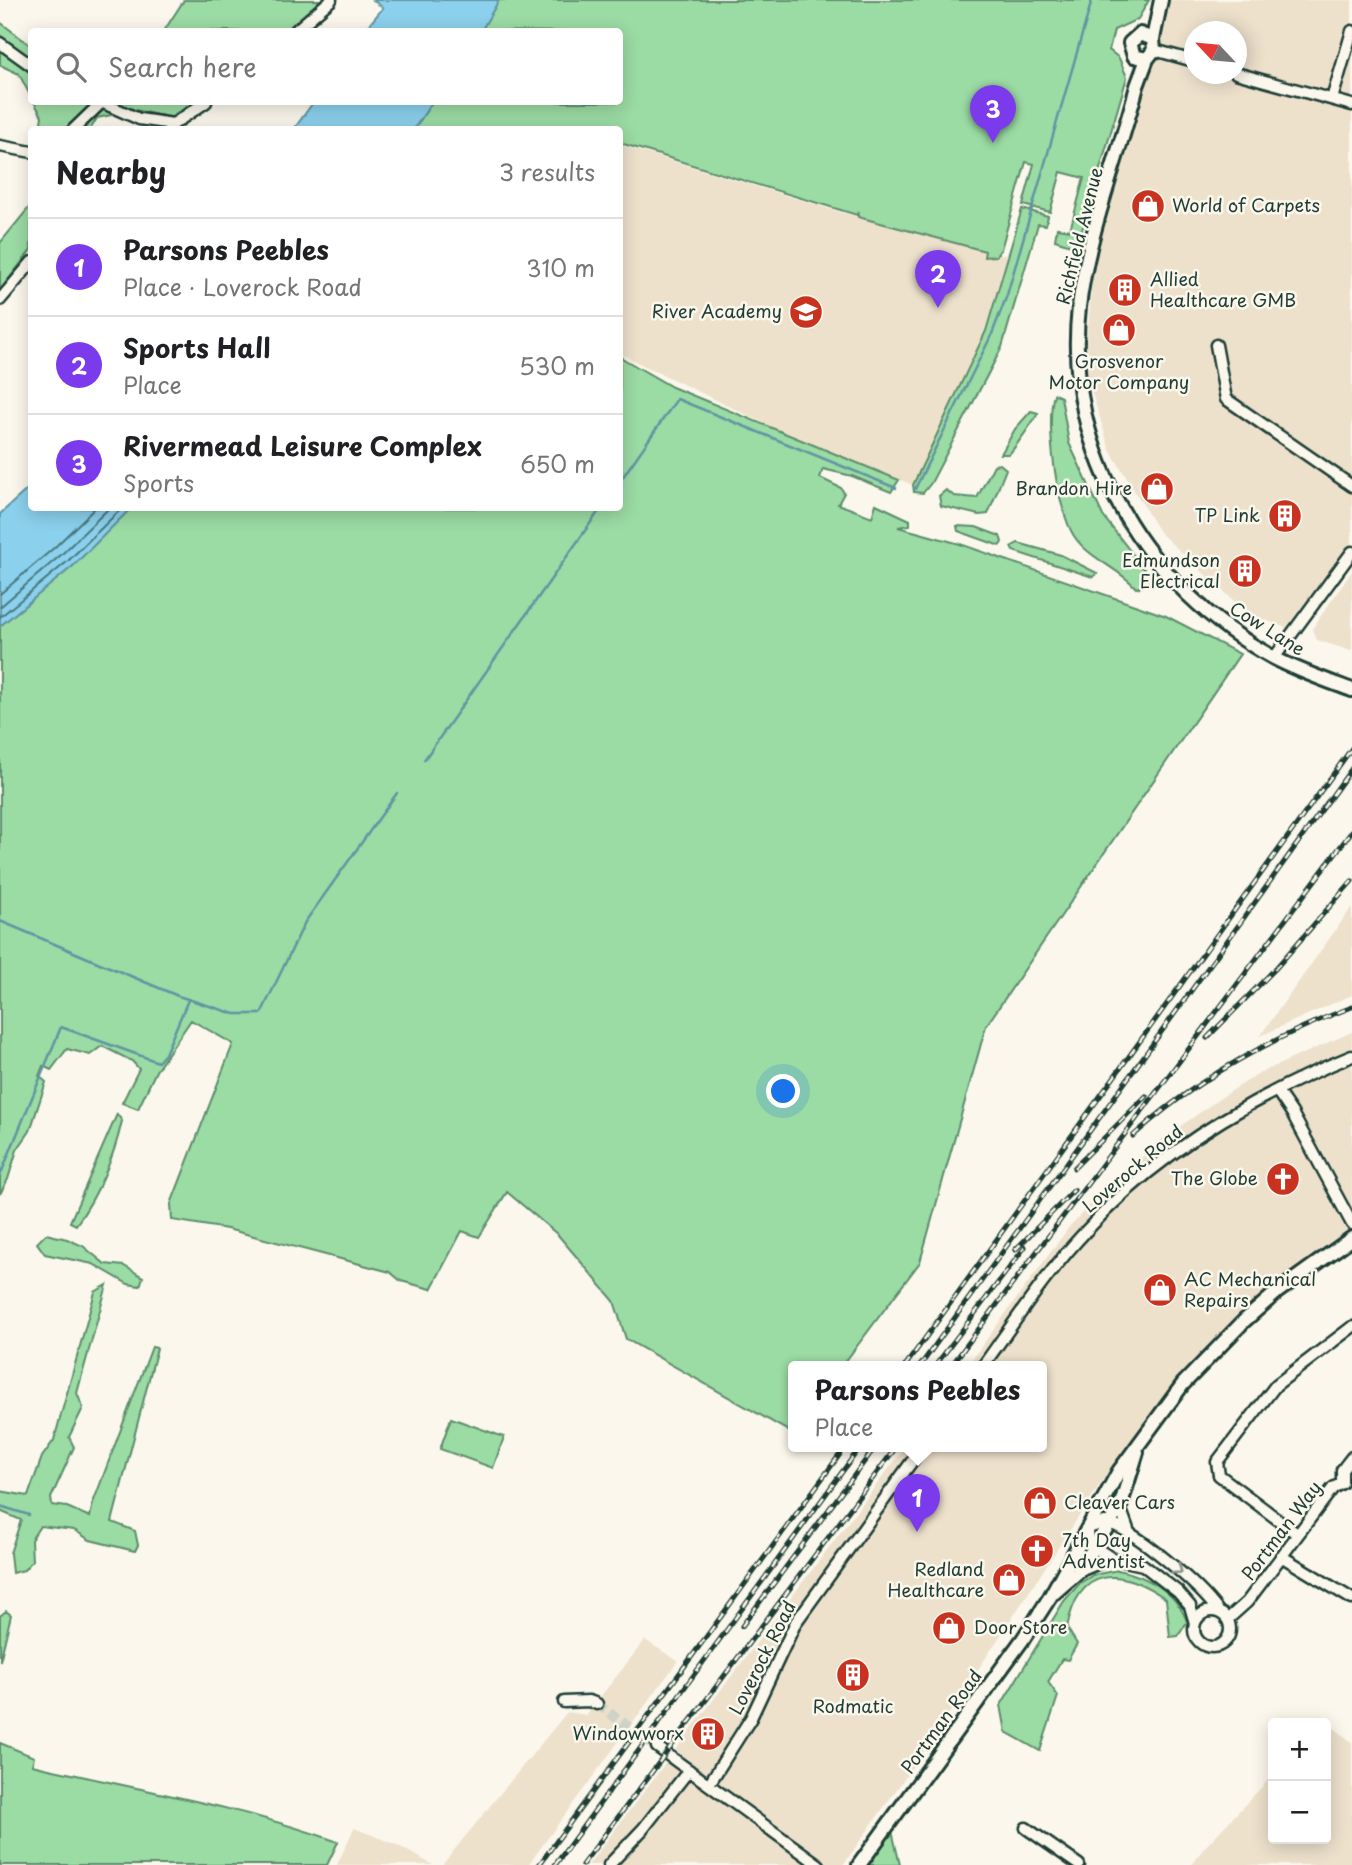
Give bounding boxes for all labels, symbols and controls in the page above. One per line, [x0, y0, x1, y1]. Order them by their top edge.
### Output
north arrow [1184, 21, 1247, 84]
search box [28, 28, 623, 105]
text: Search here [108, 47, 257, 86]
icon: search [52, 48, 90, 86]
pin: 3 [970, 85, 1016, 143]
text: Nearby [56, 149, 166, 194]
text: 3 results [499, 154, 595, 189]
street label: Richfield Avenue [1048, 164, 1109, 307]
shop icon: World of Carpets [1129, 187, 1167, 225]
place label: World of Carpets [1172, 191, 1320, 218]
text: Parsons Peebles [123, 230, 329, 269]
text: 1 [74, 250, 85, 285]
text: 310 m [526, 250, 595, 285]
pin: 2 [915, 250, 961, 308]
place label: Allied Healthcare GMB [1150, 265, 1296, 313]
text: Place · Loverock Road [123, 269, 362, 304]
building icon: Allied Healthcare GMB [1106, 271, 1144, 309]
school or university icon: River Academy [787, 293, 825, 331]
place label: River Academy [651, 297, 782, 324]
shop icon: Grosvenor Motor Company [1100, 311, 1138, 349]
text: Sports Hall [123, 328, 270, 367]
place label: Grosvenor Motor Company [1049, 347, 1189, 395]
text: 2 [71, 348, 87, 383]
text: 530 m [519, 348, 595, 383]
text: Place [123, 367, 182, 402]
text: Rivermead Leisure Complex [123, 426, 482, 465]
text: 3 [71, 446, 87, 481]
text: 650 m [520, 446, 595, 481]
text: Sports [123, 465, 194, 500]
shop icon: Brandon Hire [1138, 470, 1176, 508]
place label: Brandon Hire [1015, 474, 1132, 501]
building icon: TP Link [1266, 497, 1304, 535]
place label: TP Link [1194, 501, 1260, 528]
place label: Edmundson Electrical [1122, 546, 1220, 594]
building icon: Edmundson Electrical [1226, 552, 1264, 590]
street label: Cow Lane [1225, 594, 1311, 662]
your location [766, 1074, 800, 1108]
street label: Loverock Road [1076, 1117, 1188, 1218]
church icon: The Globe [1264, 1160, 1302, 1198]
place label: The Globe [1171, 1164, 1258, 1191]
place label: AC Mechanical Repairs [1184, 1265, 1316, 1313]
shop icon: AC Mechanical Repairs [1141, 1271, 1179, 1309]
popup [788, 1361, 1047, 1452]
text: Parsons Peebles [814, 1370, 1021, 1409]
text: Place [814, 1409, 873, 1444]
pin: 1 [894, 1474, 940, 1532]
street label: Portman Way [1234, 1475, 1327, 1585]
shop icon: Cleaver Cars [1021, 1484, 1059, 1522]
place label: Cleaver Cars [1064, 1488, 1175, 1515]
place label: 7th Day Adventist [1062, 1526, 1145, 1574]
church icon: 7th Day Adventist [1018, 1532, 1056, 1570]
place label: Redland Healthcare [888, 1555, 984, 1603]
shop icon: Redland Healthcare [990, 1561, 1028, 1599]
one-way arrow [1170, 1562, 1182, 1574]
street label: Loverock Road [721, 1596, 802, 1719]
shop icon: Door Store [930, 1609, 968, 1647]
place label: Door Store [974, 1613, 1067, 1640]
building icon: Rodmatic [834, 1656, 872, 1694]
street label: Portman Road [894, 1663, 988, 1779]
place label: Rodmatic [813, 1692, 893, 1719]
building icon: Windowworx [689, 1715, 727, 1753]
map controls [1268, 1718, 1331, 1844]
button: + [1268, 1718, 1331, 1781]
place label: Windowworx [572, 1719, 684, 1746]
button: − [1268, 1781, 1331, 1844]

